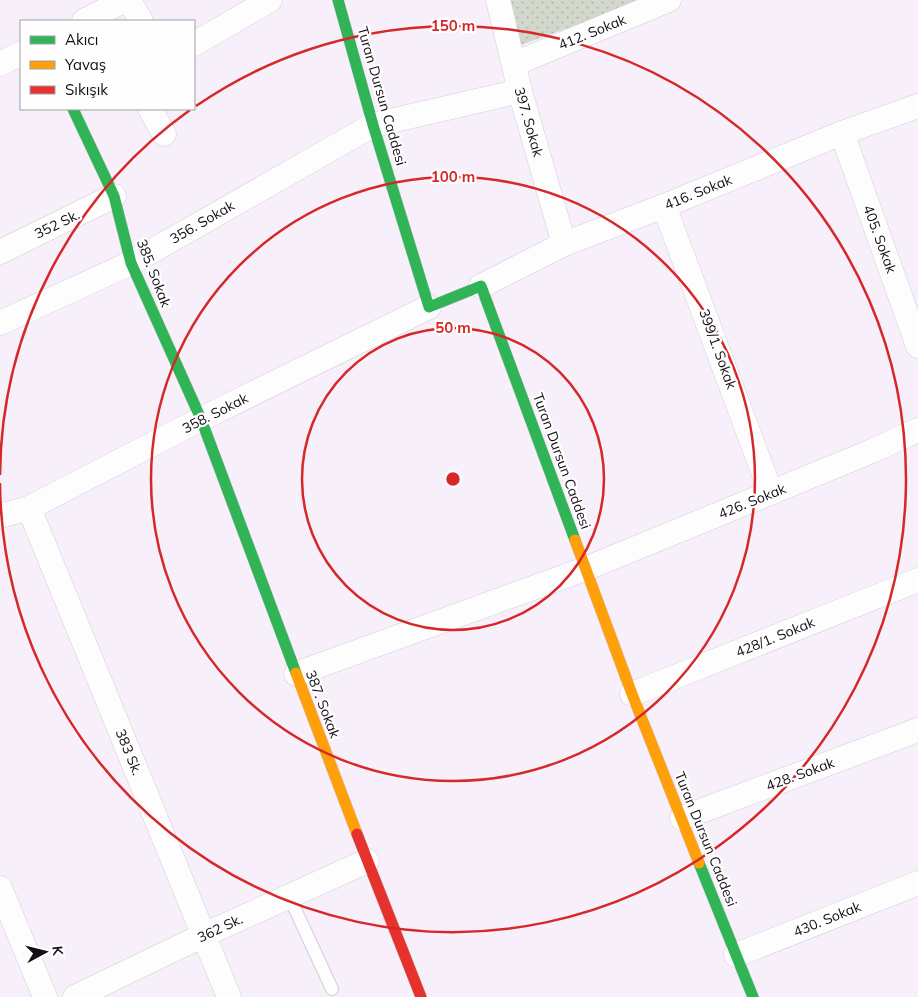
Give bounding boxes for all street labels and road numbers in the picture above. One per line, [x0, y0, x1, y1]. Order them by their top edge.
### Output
street label: 412. Sokak [555, 10, 629, 54]
street label: Turan Dursun Caddesi [354, 24, 410, 168]
street label: 397. Sokak [510, 85, 548, 160]
street label: 416. Sokak [661, 170, 735, 214]
street label: 356. Sokak [167, 196, 238, 248]
street label: 405. Sokak [859, 202, 901, 276]
street label: 352 Sk. [31, 205, 83, 243]
street label: 385. Sokak [133, 236, 175, 310]
street label: 399/1. Sokak [695, 306, 741, 392]
street label: 358. Sokak [179, 388, 252, 437]
street label: Turan Dursun Caddesi [529, 390, 595, 532]
street label: 426. Sokak [715, 479, 789, 523]
street label: 428/1. Sokak [733, 613, 818, 661]
street label: 387. Sokak [302, 667, 344, 741]
street label: 383 Sk. [112, 726, 146, 778]
street label: 428. Sokak [763, 753, 837, 795]
street label: Turan Dursun Caddesi [671, 769, 741, 909]
street label: 430. Sokak [790, 897, 864, 941]
street label: 362 Sk. [194, 910, 246, 946]

